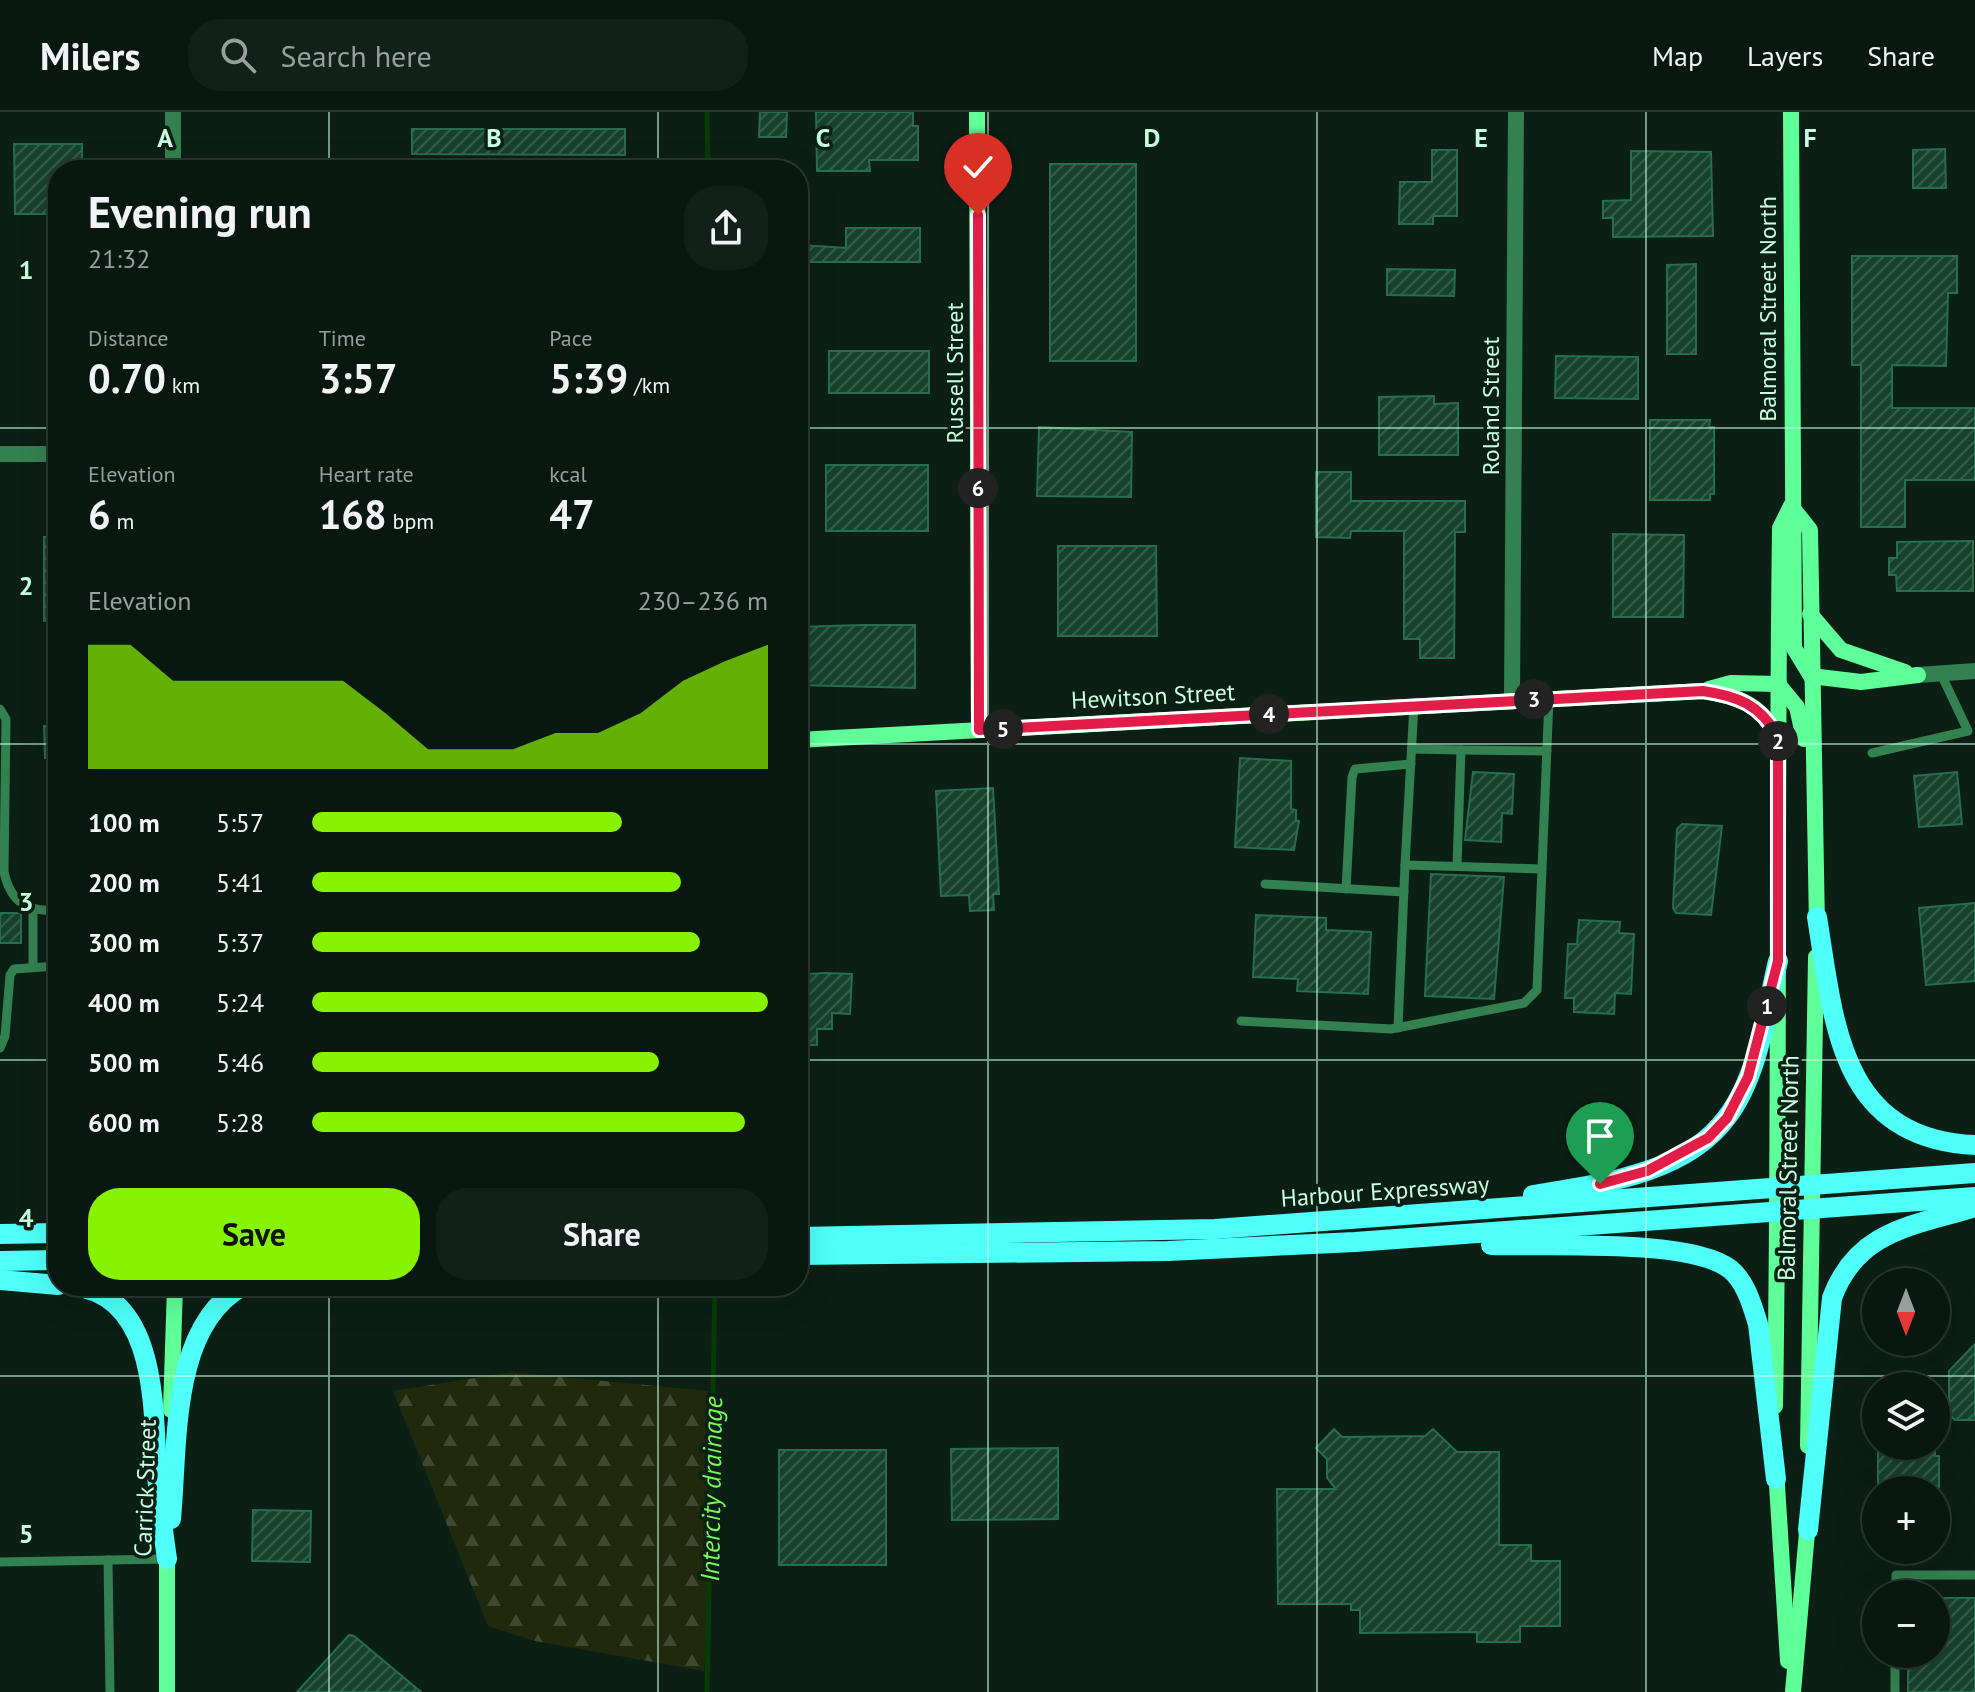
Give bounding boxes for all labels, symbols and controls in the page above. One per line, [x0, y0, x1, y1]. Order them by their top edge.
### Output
search box [188, 19, 748, 91]
text: Milers [40, 31, 140, 80]
icon: search [216, 33, 260, 77]
text: Search here [280, 36, 432, 75]
text: Map [1652, 37, 1703, 74]
text: Layers [1747, 37, 1823, 74]
text: Share [1867, 37, 1935, 74]
text: A [157, 121, 173, 154]
text: B [486, 121, 502, 154]
text: C [816, 121, 830, 154]
text: D [1144, 121, 1160, 154]
text: E [1474, 121, 1488, 154]
text: F [1803, 121, 1817, 154]
pin [944, 133, 1012, 215]
icon: check [956, 145, 1000, 189]
text: Evening run [88, 183, 312, 240]
button: share [684, 186, 768, 270]
street label: Balmoral Street North [1752, 196, 1783, 422]
text: 21:32 [88, 242, 150, 275]
text: 1 [19, 253, 33, 286]
street label: Russell Street [939, 302, 970, 444]
text: Distance [88, 324, 169, 352]
text: Time [319, 324, 366, 352]
text: Pace [549, 324, 592, 352]
street label: Roland Street [1475, 337, 1506, 475]
text: 0.70 [88, 352, 166, 404]
text: 3:57 [319, 352, 397, 404]
text: 5:39 [549, 352, 628, 404]
text: km [166, 371, 200, 399]
text: /km [628, 371, 670, 399]
text: Elevation [88, 460, 176, 488]
text: Heart rate [319, 460, 414, 488]
text: kcal [549, 460, 587, 488]
pin: 6 [958, 468, 998, 508]
text: 6 [972, 474, 984, 502]
text: 6 [88, 488, 111, 540]
text: 168 [319, 488, 387, 540]
text: 47 [549, 488, 595, 540]
text: m [111, 507, 134, 535]
text: bpm [387, 507, 434, 535]
text: 2 [19, 569, 33, 602]
text: Elevation [88, 584, 192, 617]
text: 230–236 m [638, 584, 768, 617]
street label: Hewitson Street [1070, 676, 1236, 716]
pin: 3 [1514, 679, 1554, 719]
text: 3 [1528, 685, 1540, 713]
pin: 4 [1249, 694, 1289, 734]
text: 4 [1263, 700, 1275, 728]
pin: 5 [983, 709, 1023, 749]
text: 5 [997, 715, 1009, 743]
pin: 2 [1758, 721, 1798, 761]
text: 2 [1772, 727, 1784, 755]
text: 100 m [88, 806, 160, 839]
text: 5:57 [216, 806, 264, 839]
text: 200 m [88, 866, 160, 899]
text: 5:41 [216, 866, 264, 899]
text: 3 [19, 885, 33, 918]
text: 300 m [88, 926, 160, 959]
text: 5:37 [216, 926, 264, 959]
text: 400 m [88, 986, 160, 1019]
text: 5:24 [216, 986, 264, 1019]
pin: 1 [1747, 986, 1787, 1026]
text: 1 [1761, 992, 1773, 1020]
text: 500 m [88, 1046, 160, 1079]
text: 5:46 [216, 1046, 264, 1079]
street label: Balmoral Street North [1771, 1055, 1805, 1281]
pin [1566, 1102, 1634, 1184]
text: 600 m [88, 1106, 160, 1139]
text: 5:28 [216, 1106, 264, 1139]
icon: arrive [1578, 1114, 1622, 1158]
street label: Harbour Expressway [1280, 1168, 1490, 1214]
button: Save [88, 1188, 420, 1280]
button: Share [436, 1188, 768, 1280]
text: 4 [19, 1201, 34, 1234]
north arrow [1862, 1268, 1950, 1356]
map controls [1862, 1268, 1950, 1668]
button: layers [1862, 1372, 1950, 1460]
water label: Intercity drainage [693, 1396, 729, 1582]
street label: Carrick Street [127, 1419, 163, 1557]
button: + [1862, 1476, 1950, 1564]
text: 5 [19, 1517, 33, 1550]
button: − [1862, 1580, 1950, 1668]

